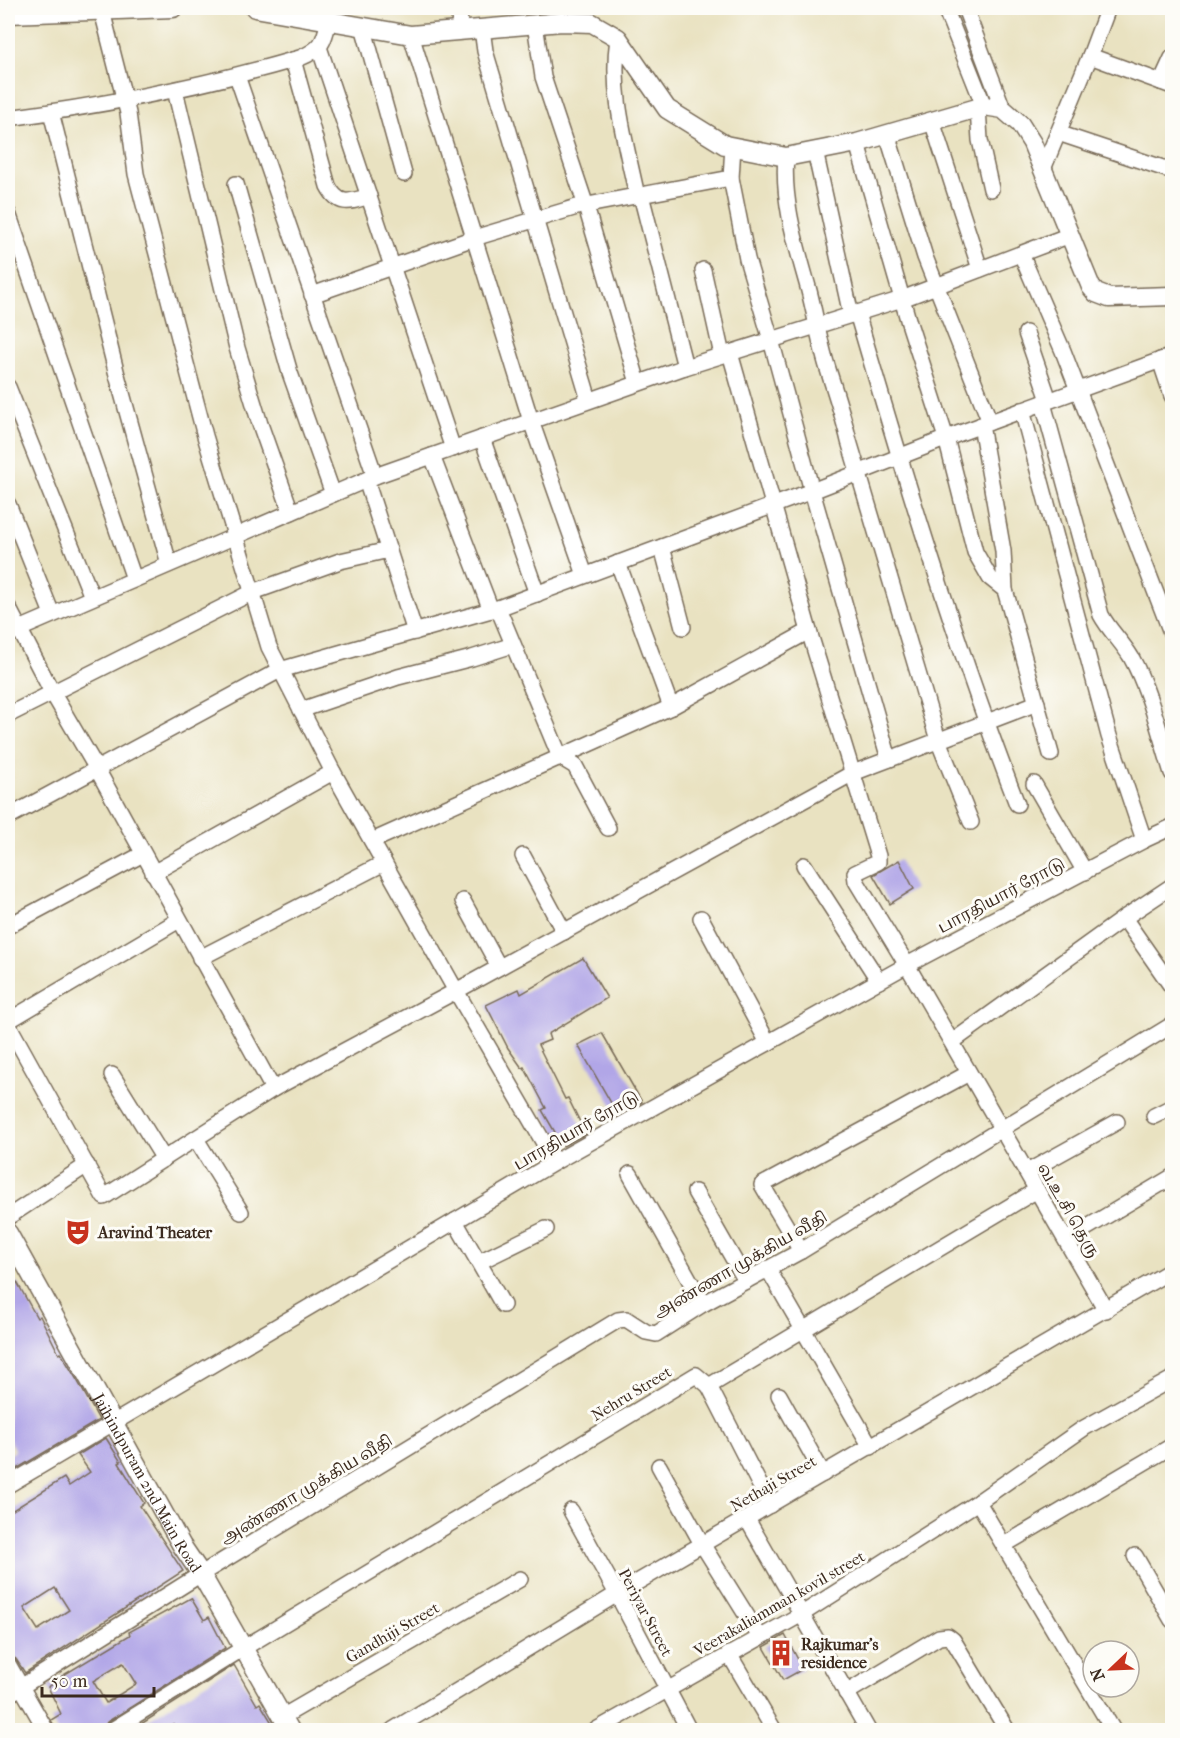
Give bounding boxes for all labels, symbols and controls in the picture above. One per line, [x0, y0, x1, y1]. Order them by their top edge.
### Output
street label: பாரதியார் ரோடு [934, 854, 1069, 938]
street label: பாரதியார் ரோடு [510, 1087, 643, 1175]
street label: வ.உ.சி தெரு [1033, 1160, 1103, 1261]
street label: அண்ணா முக்கிய வீதி [650, 1207, 831, 1323]
theatre icon: Aravind Theater [63, 1217, 93, 1247]
place label: Aravind Theater [97, 1223, 213, 1242]
street label: Nehru Street [588, 1362, 675, 1425]
street label: Jaihindpuram 2nd Main Road [88, 1388, 206, 1576]
street label: அண்ணா முக்கிய வீதி [217, 1430, 396, 1549]
street label: Nethaji Street [727, 1451, 820, 1516]
street label: Veerakaliamman kovil street [689, 1546, 869, 1661]
street label: Periyar Street [614, 1565, 677, 1660]
street label: Gandhiji Street [342, 1598, 443, 1667]
place label: Rajkumar's residence [800, 1635, 878, 1672]
building icon: Rajkumar's residence [766, 1638, 796, 1668]
north arrow [1081, 1639, 1141, 1699]
scale bar [42, 1660, 154, 1698]
text: N [1086, 1665, 1109, 1684]
text: 50 m [51, 1671, 88, 1692]

